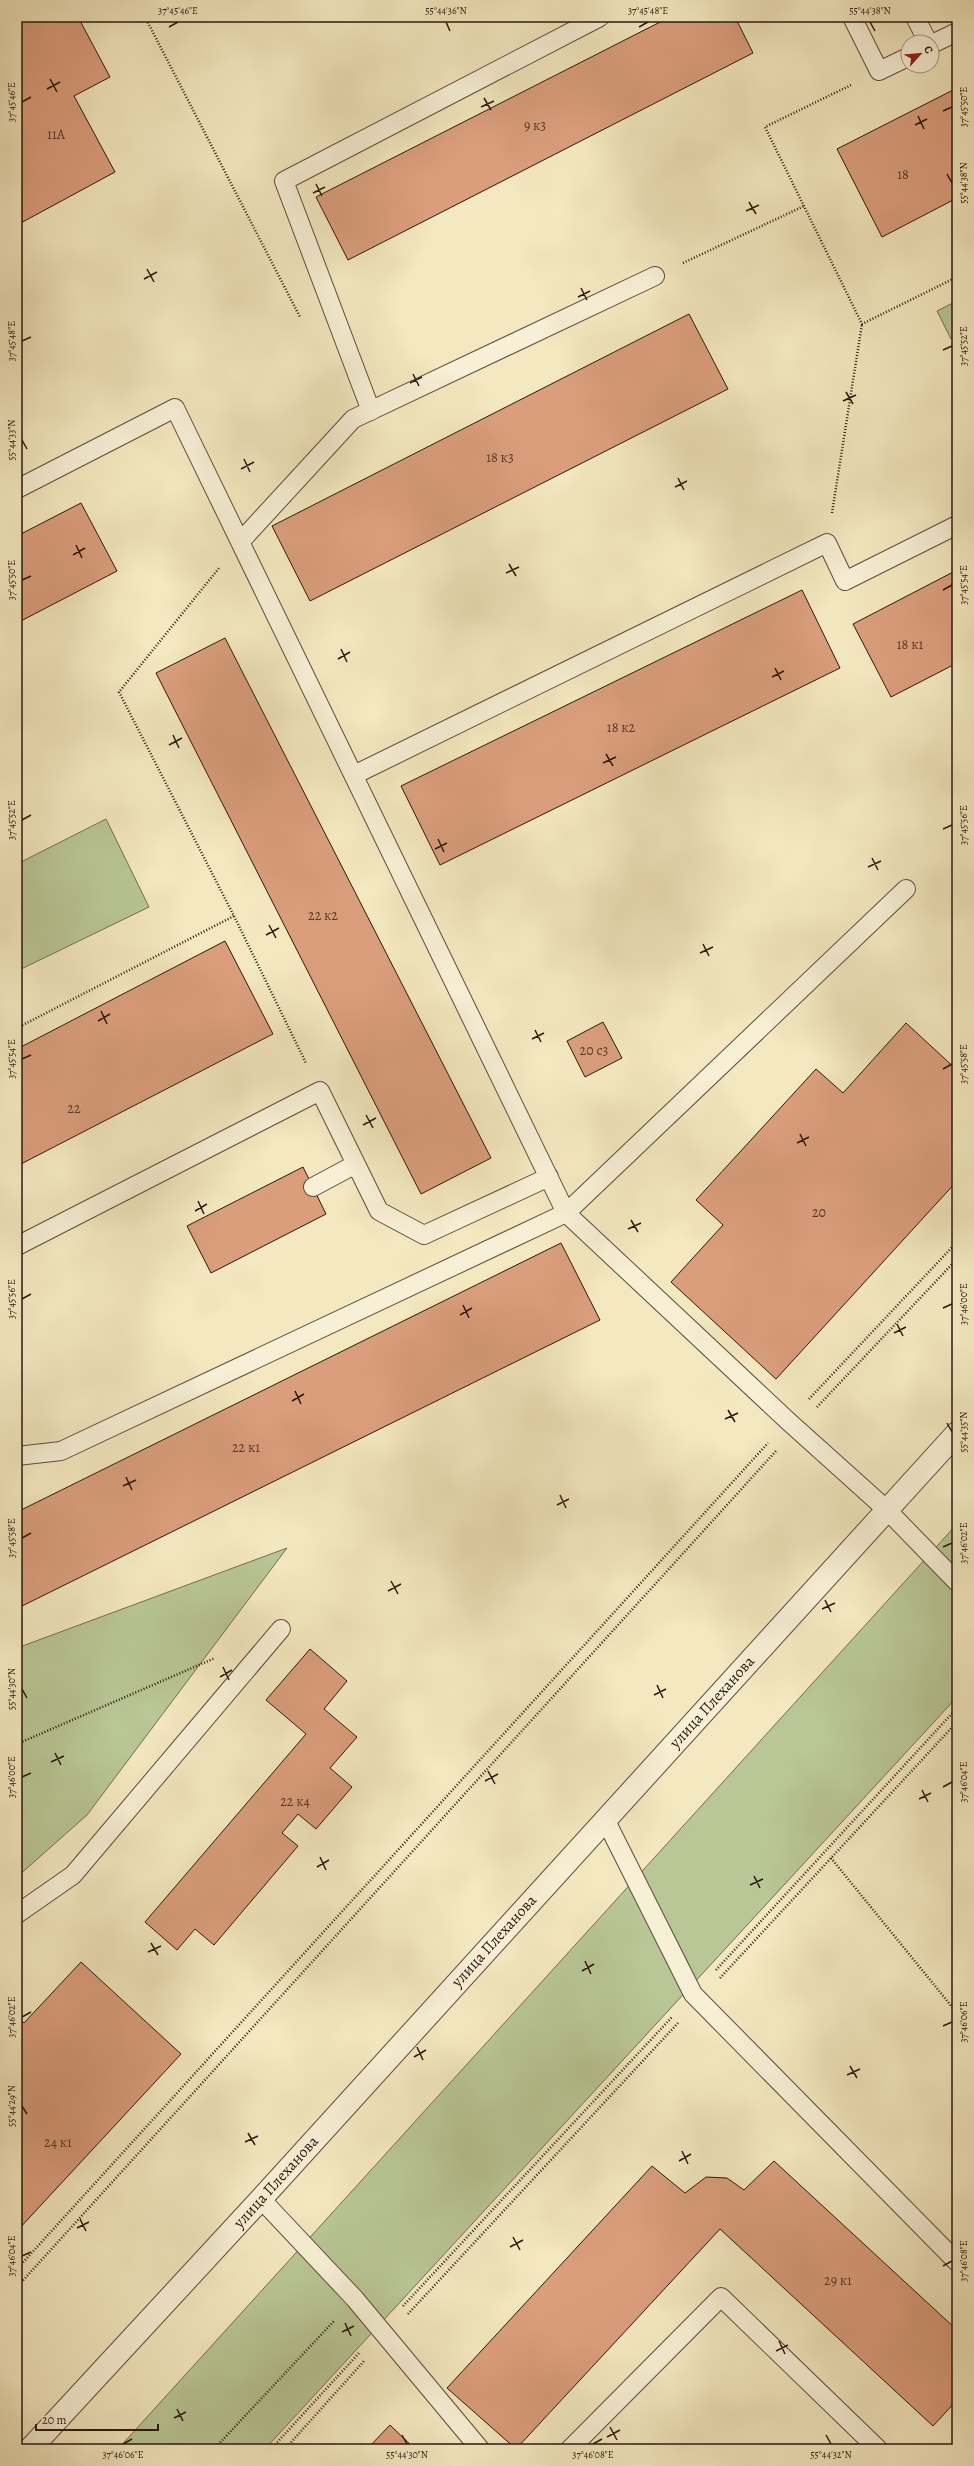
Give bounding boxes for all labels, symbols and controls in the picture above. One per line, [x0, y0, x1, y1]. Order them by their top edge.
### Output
text: 37°45'46"E [158, 4, 198, 17]
text: 55°44'36"N [425, 4, 467, 17]
text: 37°45'48"E [628, 4, 668, 17]
text: 55°44'38"N [849, 4, 891, 17]
north arrow [900, 34, 940, 74]
text: С [920, 43, 937, 56]
text: 37°45'46"E [5, 82, 18, 122]
text: 37°45'50"E [957, 87, 970, 127]
house number: 9 к3 [524, 116, 546, 135]
house number: 11А [47, 125, 66, 144]
text: 55°44'38"N [957, 162, 970, 204]
house number: 18 [897, 165, 909, 184]
text: 37°45'48"E [5, 321, 18, 361]
text: 37°45'52"E [957, 326, 970, 366]
text: 55°44'33"N [5, 420, 18, 460]
house number: 18 к3 [486, 448, 514, 467]
text: 37°45'50"E [5, 560, 18, 600]
text: 37°45'54"E [957, 565, 970, 605]
house number: 18 к1 [897, 635, 923, 654]
house number: 18 к2 [607, 718, 635, 737]
text: 37°45'52"E [5, 800, 18, 840]
text: 37°45'56"E [957, 805, 970, 845]
house number: 22 к2 [308, 906, 338, 925]
text: 37°45'54"E [5, 1039, 18, 1079]
house number: 20 с3 [580, 1041, 609, 1060]
text: 37°45'58"E [957, 1044, 970, 1084]
house number: 22 [67, 1099, 81, 1118]
house number: 20 [812, 1203, 826, 1222]
text: 37°45'56"E [5, 1279, 18, 1319]
text: 37°46'00"E [957, 1283, 970, 1325]
text: 55°44'35"N [957, 1411, 970, 1453]
house number: 22 к1 [232, 1438, 260, 1457]
text: 37°45'58"E [5, 1518, 18, 1558]
text: 37°46'02"E [957, 1522, 970, 1564]
street label: улица Плеханова [664, 1650, 760, 1754]
text: 55°44'30"N [5, 1668, 18, 1710]
text: 37°46'00"E [5, 1756, 18, 1798]
text: 37°46'04"E [957, 1761, 970, 1803]
house number: 22 к4 [280, 1792, 310, 1811]
street label: улица Плеханова [446, 1889, 542, 1993]
text: 37°46'02"E [5, 1996, 18, 2038]
text: 37°46'06"E [957, 2001, 970, 2043]
text: 55°44'29"N [5, 2085, 18, 2127]
street label: улица Плеханова [228, 2130, 324, 2234]
house number: 24 к1 [44, 2133, 72, 2152]
text: 37°46'04"E [5, 2235, 18, 2277]
text: 37°46'08"E [957, 2240, 970, 2282]
house number: 29 к1 [824, 2271, 852, 2290]
scale bar [36, 2406, 158, 2432]
text: 20 m [42, 2412, 66, 2428]
text: 37°46'06"E [102, 2448, 144, 2461]
text: 55°44'30"N [386, 2448, 428, 2461]
text: 37°46'08"E [572, 2448, 614, 2461]
text: 55°44'32"N [810, 2448, 852, 2461]

